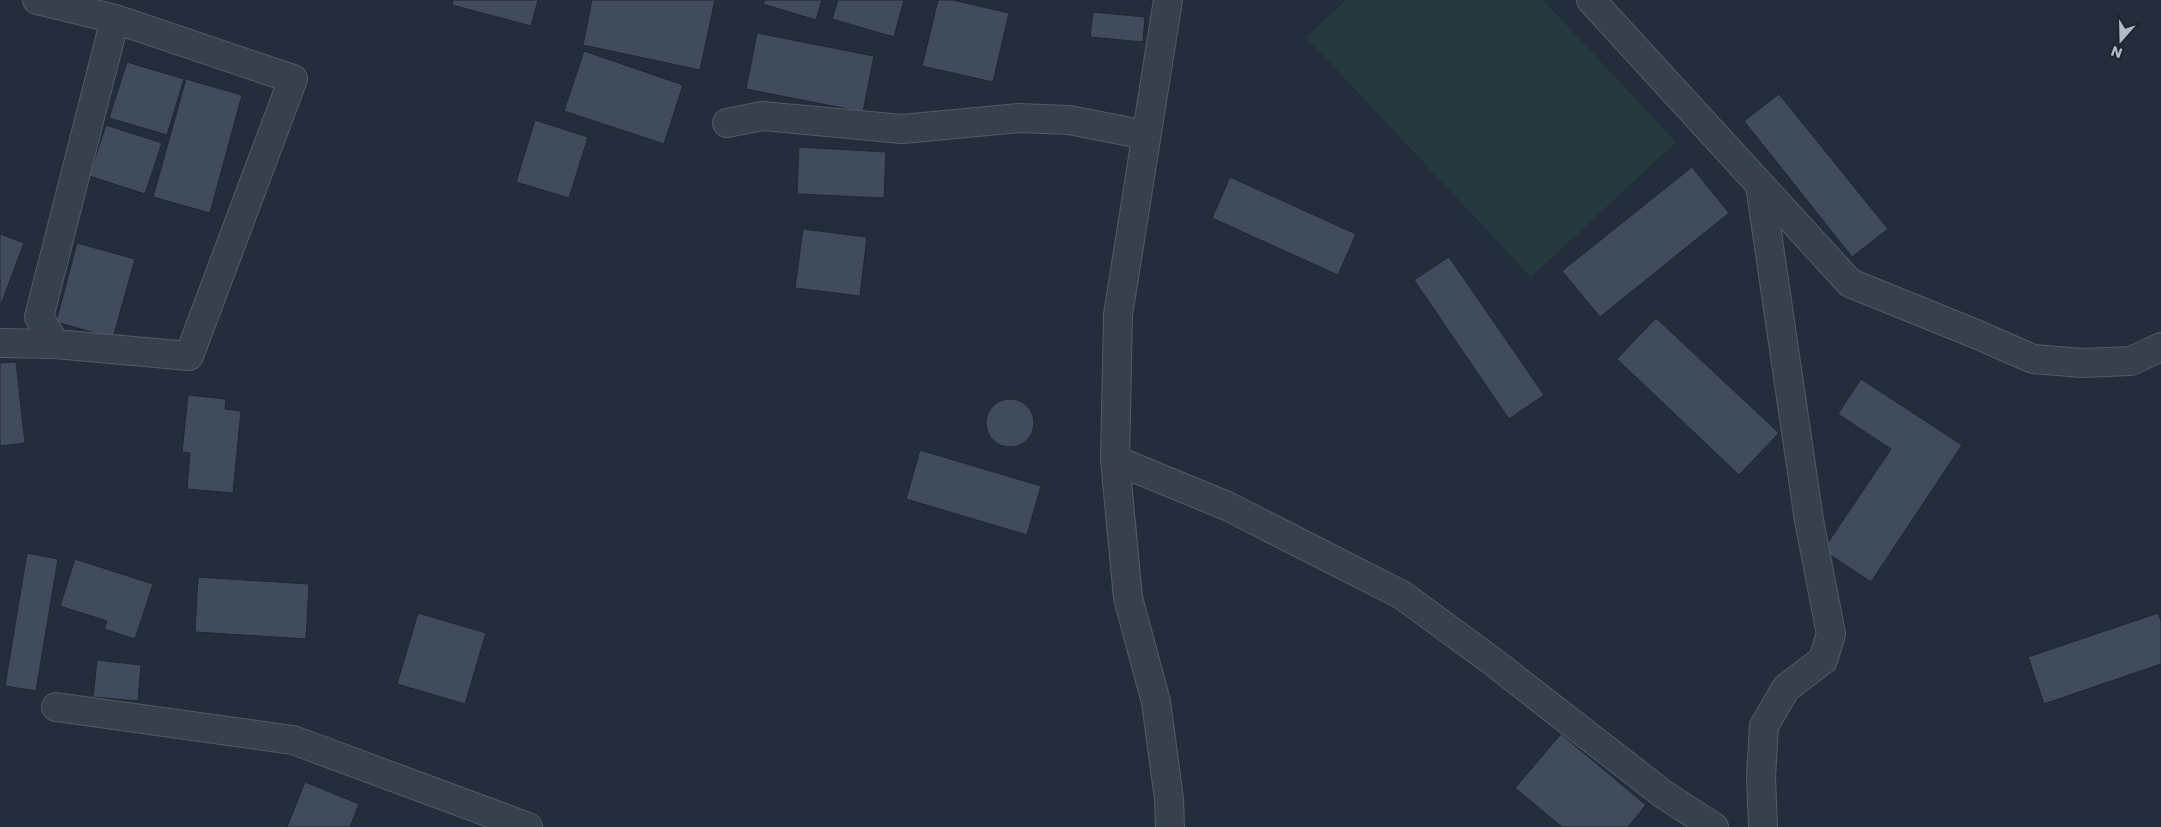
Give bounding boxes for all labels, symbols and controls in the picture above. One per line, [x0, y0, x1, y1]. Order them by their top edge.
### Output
north arrow [2096, 15, 2146, 65]
text: N [2108, 41, 2125, 63]

